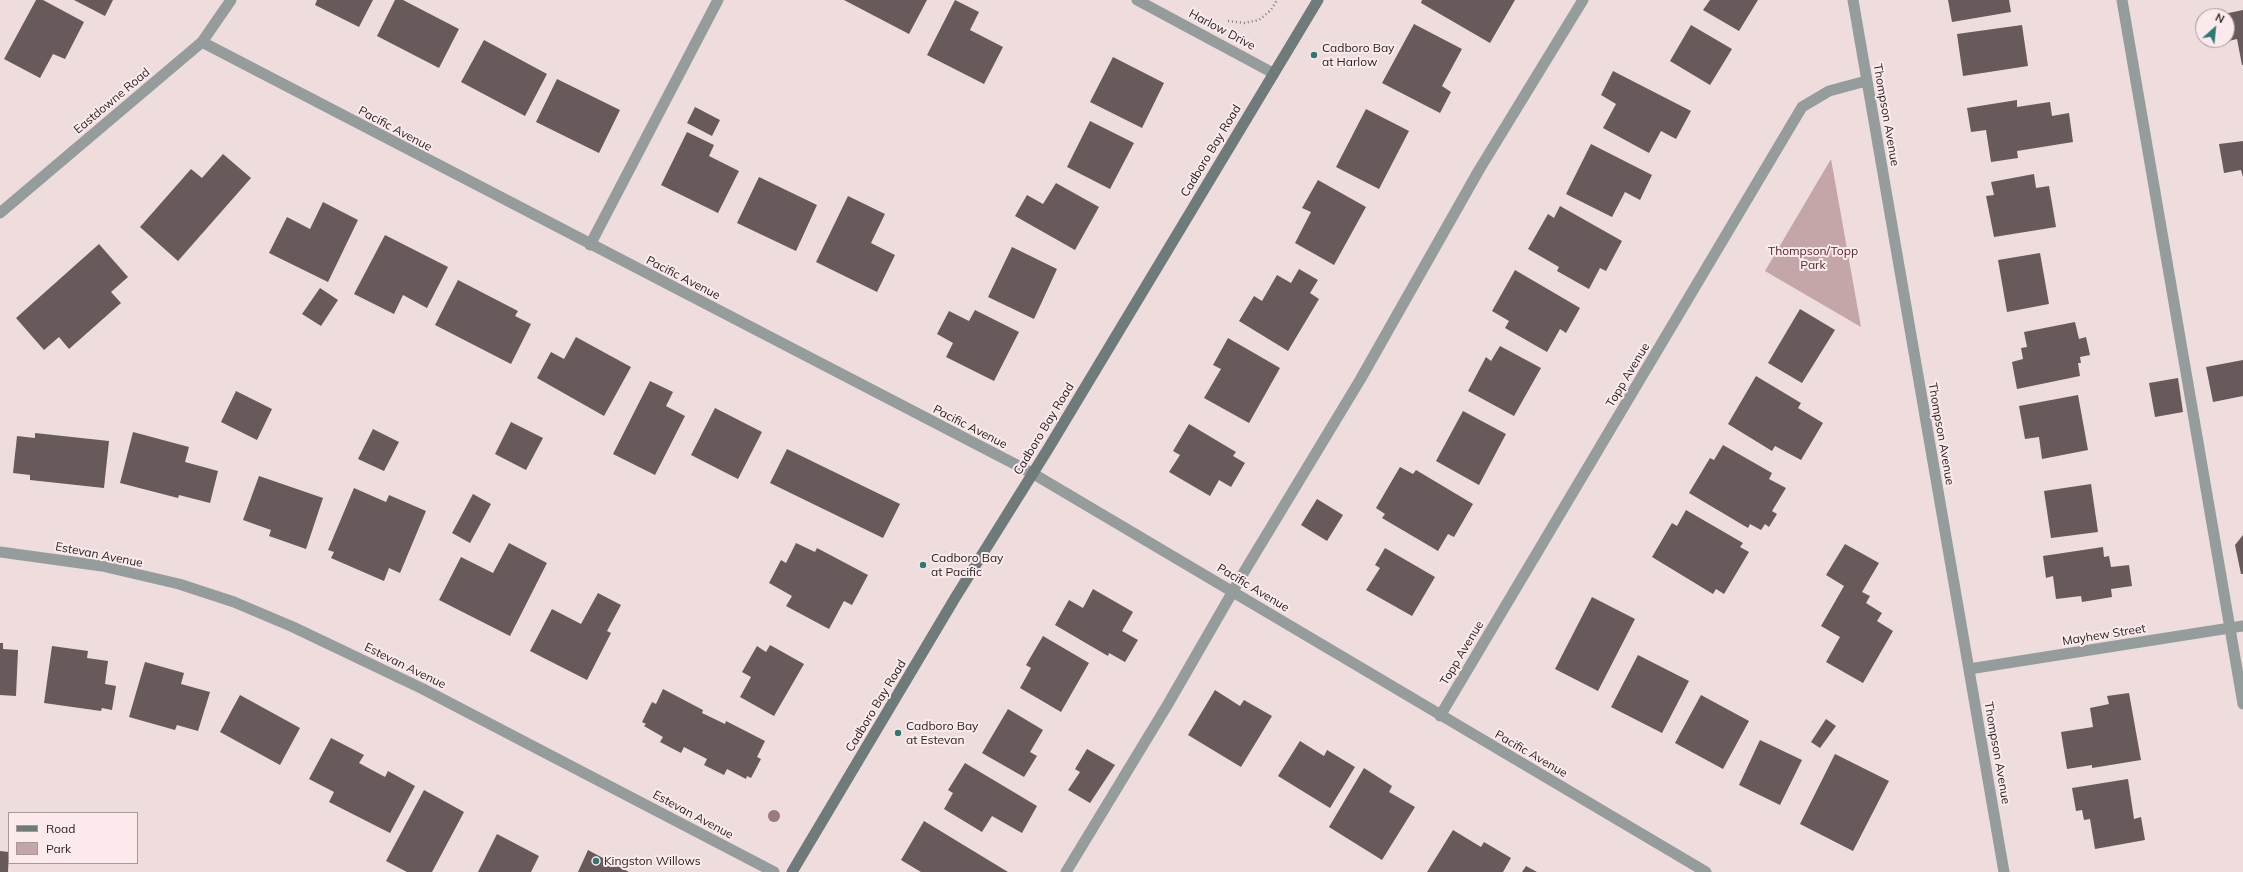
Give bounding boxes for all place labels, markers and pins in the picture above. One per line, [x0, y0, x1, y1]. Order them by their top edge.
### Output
place label: Cadboro Bay at Harlow [1322, 41, 1394, 69]
marker: Cadboro Bay at Harlow [1309, 50, 1319, 60]
place label: Cadboro Bay at Pacific [931, 551, 1003, 579]
marker: Cadboro Bay at Pacific [918, 560, 928, 570]
place label: Cadboro Bay at Estevan [906, 719, 978, 747]
marker: Cadboro Bay at Estevan [893, 728, 903, 738]
place label: Kingston Willows [604, 854, 701, 868]
marker: Kingston Willows [591, 856, 601, 866]

